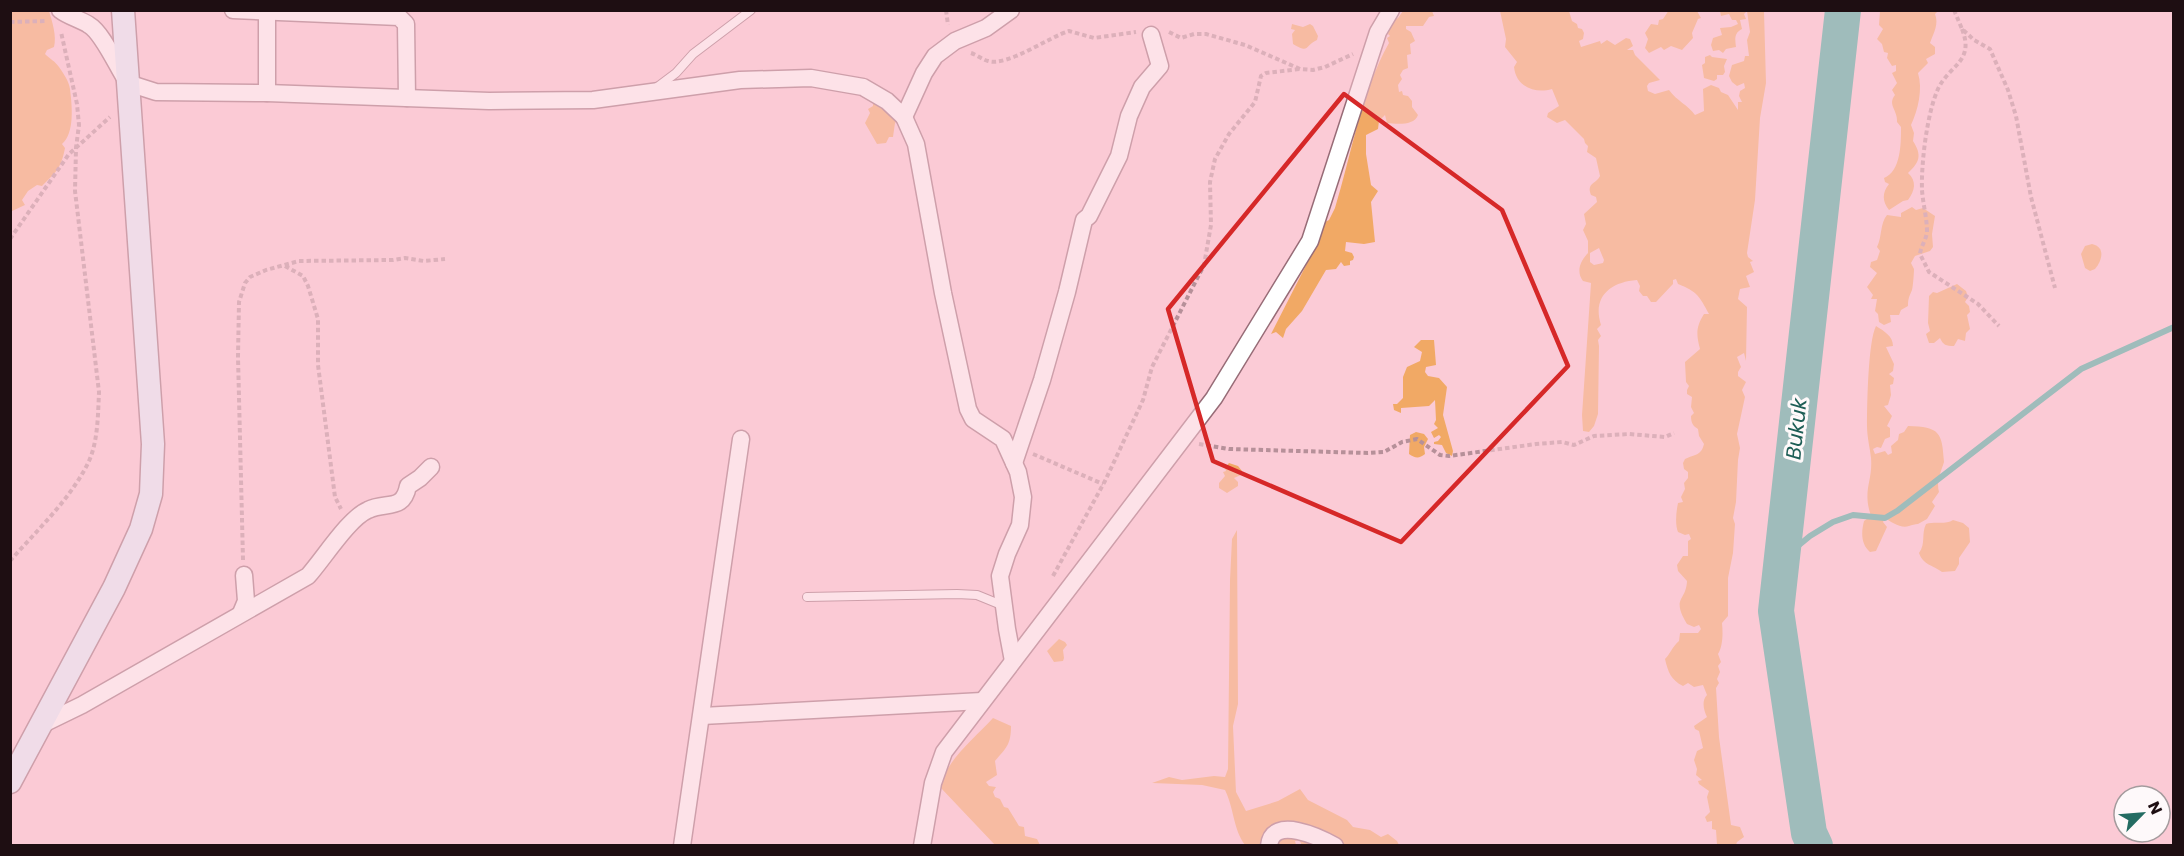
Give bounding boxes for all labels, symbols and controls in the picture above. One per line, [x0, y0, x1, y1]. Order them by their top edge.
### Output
water label: Bukuk [1778, 396, 1814, 461]
north arrow [2112, 784, 2172, 844]
text: N [2142, 798, 2168, 818]

